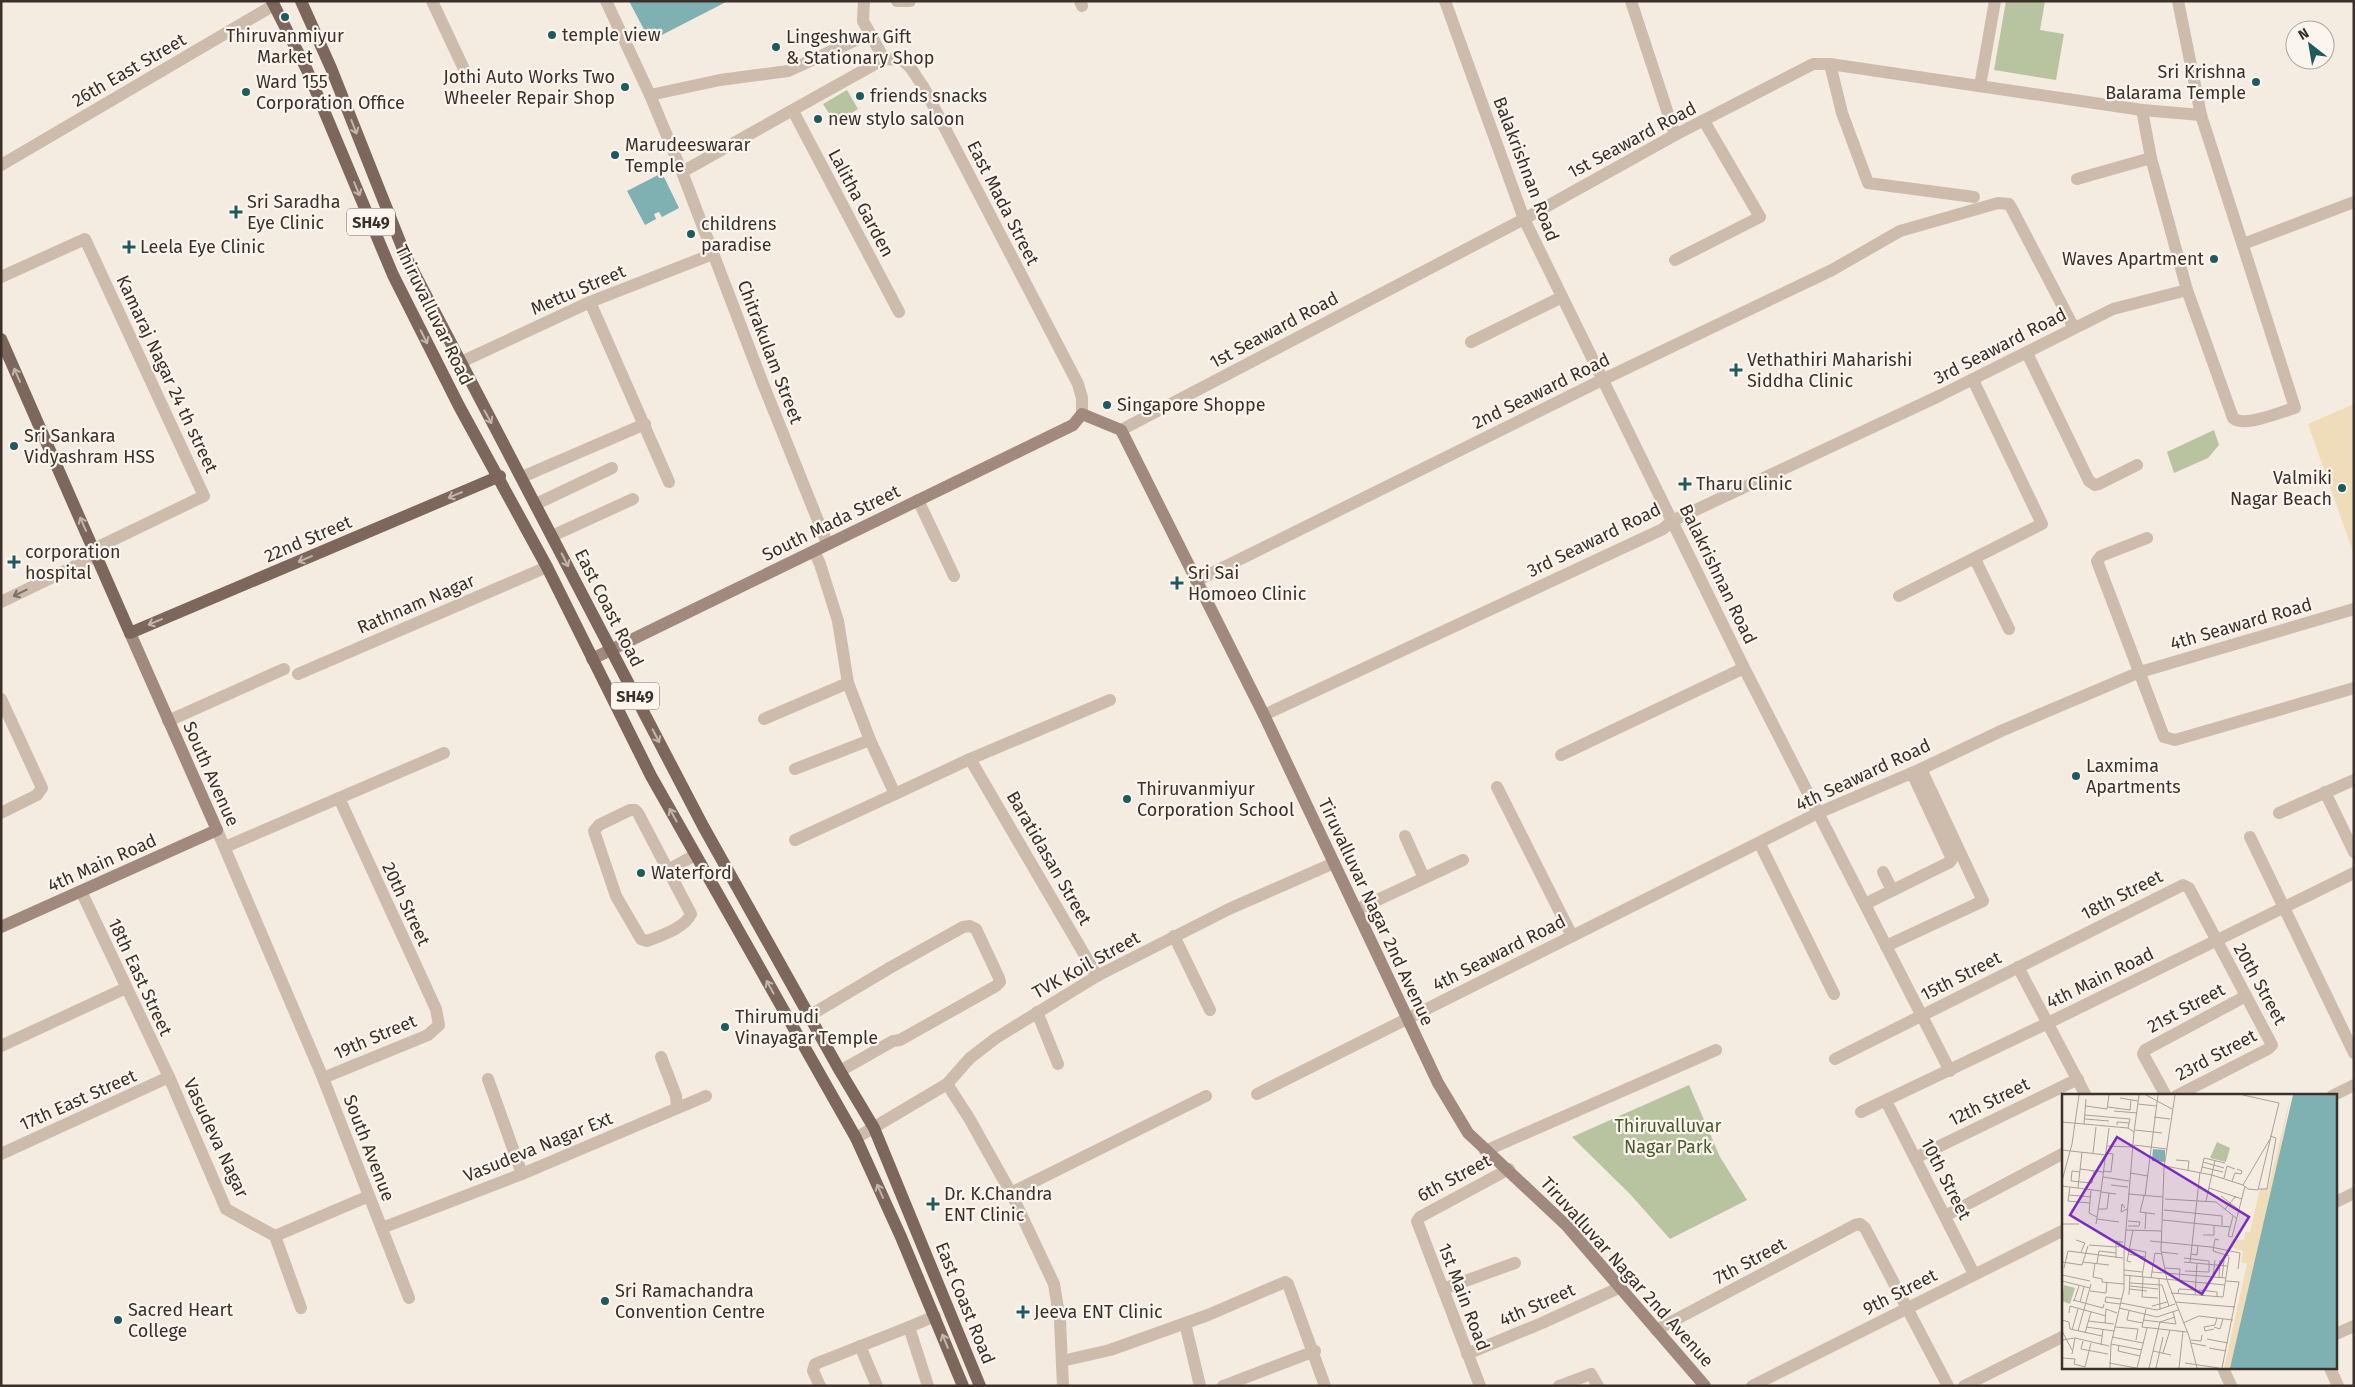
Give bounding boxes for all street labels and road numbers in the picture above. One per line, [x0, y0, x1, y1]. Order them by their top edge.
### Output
street label: 26th East Street [68, 28, 190, 111]
street label: Balakrishnan Road [1488, 94, 1564, 244]
street label: 1st Seaward Road [1564, 97, 1700, 183]
street label: East Mada Street [962, 137, 1044, 269]
street label: Lalitha Garden [823, 145, 899, 261]
road number: SH49 [347, 208, 395, 236]
street label: Thiruvalluvar Road [391, 241, 477, 389]
street label: Mettu Street [527, 260, 629, 320]
street label: Kamaraj Nagar 24 th street [111, 272, 223, 477]
street label: Chitrakulam Street [733, 277, 808, 427]
street label: 1st Seaward Road [1206, 287, 1342, 373]
street label: 3rd Seaward Road [1930, 303, 2070, 389]
street label: 2nd Seaward Road [1469, 348, 1613, 434]
street label: South Mada Street [759, 480, 904, 566]
street label: 3rd Seaward Road [1524, 498, 1664, 582]
street label: Balakrishnan Road [1675, 500, 1761, 648]
street label: 22nd Street [261, 511, 355, 567]
street label: East Coast Road [570, 545, 648, 671]
street label: Rathnam Nagar [354, 569, 478, 639]
street label: 4th Seaward Road [2168, 593, 2314, 655]
road number: SH49 [611, 682, 659, 709]
street label: South Avenue [178, 718, 244, 830]
street label: 4th Seaward Road [1792, 734, 1934, 816]
street label: Baratidasan Street [1002, 787, 1097, 929]
street label: Tiruvalluvar Nagar 2nd Avenue [1314, 795, 1438, 1029]
street label: 4th Main Road [44, 829, 160, 897]
street label: 20th Street [377, 859, 435, 950]
street label: 18th Street [2078, 865, 2167, 925]
street label: 4th Seaward Road [1429, 910, 1569, 996]
street label: 18th East Street [103, 915, 177, 1040]
street label: TVK Koil Street [1028, 926, 1144, 1004]
street label: 20th Street [2229, 939, 2292, 1029]
street label: 4th Main Road [2043, 942, 2157, 1014]
street label: 15th Street [1917, 946, 2005, 1006]
street label: 21st Street [2143, 978, 2229, 1038]
street label: 19th Street [330, 1010, 420, 1064]
street label: 23rd Street [2172, 1024, 2261, 1086]
street label: 17th East Street [16, 1064, 140, 1135]
street label: 12th Street [1945, 1073, 2034, 1131]
street label: Vasudeva Nagar [179, 1075, 253, 1201]
street label: South Avenue [339, 1092, 399, 1204]
street label: Vasudeva Nagar Ext [460, 1107, 616, 1187]
street label: 10th Street [1916, 1135, 1976, 1224]
street label: 6th Street [1413, 1149, 1495, 1207]
street label: Tiruvalluvar Nagar 2nd Avenue [1536, 1172, 1718, 1372]
street label: 7th Street [1710, 1233, 1790, 1289]
street label: East Coast Road [931, 1239, 999, 1367]
street label: 1st Main Road [1433, 1240, 1495, 1354]
street label: 9th Street [1859, 1264, 1941, 1320]
street label: 4th Street [1496, 1278, 1579, 1331]

